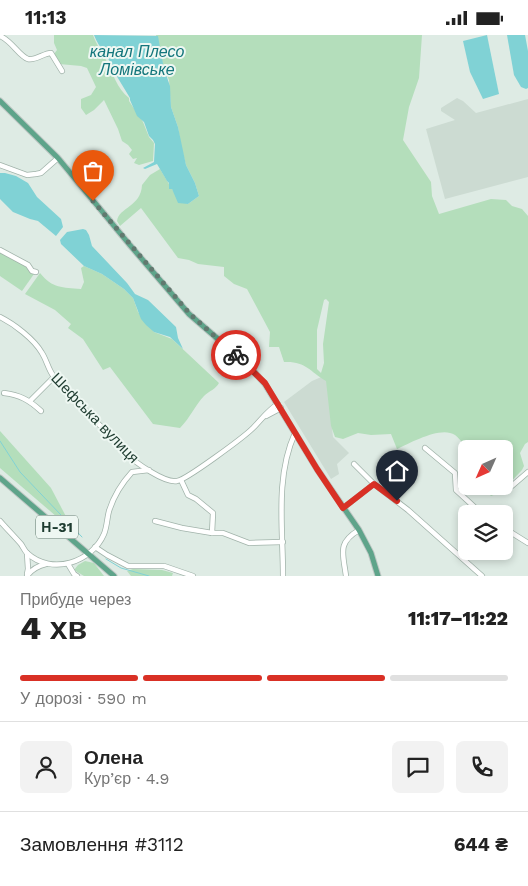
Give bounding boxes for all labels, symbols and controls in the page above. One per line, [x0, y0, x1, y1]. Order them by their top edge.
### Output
text: 11:13 [25, 6, 67, 29]
water label: канал Плесо Ломівське [90, 42, 184, 79]
pin [72, 150, 114, 201]
icon: bag [79, 157, 107, 185]
courier [211, 330, 261, 380]
icon: bike [222, 341, 250, 369]
street label: Шефська вулиця [47, 369, 143, 467]
north arrow [458, 440, 512, 495]
map controls [458, 440, 513, 560]
pin [376, 450, 418, 501]
icon: home [383, 457, 411, 485]
button: layers [458, 505, 513, 560]
road number: Н-31 [36, 516, 78, 539]
text: Прибуде через [20, 590, 131, 609]
text: 11:17–11:22 [408, 607, 508, 630]
text: 4 хв [20, 609, 87, 647]
text: У дорозі · 590 m [20, 689, 147, 708]
button: person [20, 741, 72, 793]
button: chat [392, 741, 444, 793]
button: phone [456, 741, 508, 793]
text: Олена [84, 746, 143, 769]
text: Кур’єр · 4.9 [84, 769, 169, 788]
text: Замовлення #3112 [20, 833, 184, 856]
text: 644 ₴ [454, 833, 508, 856]

